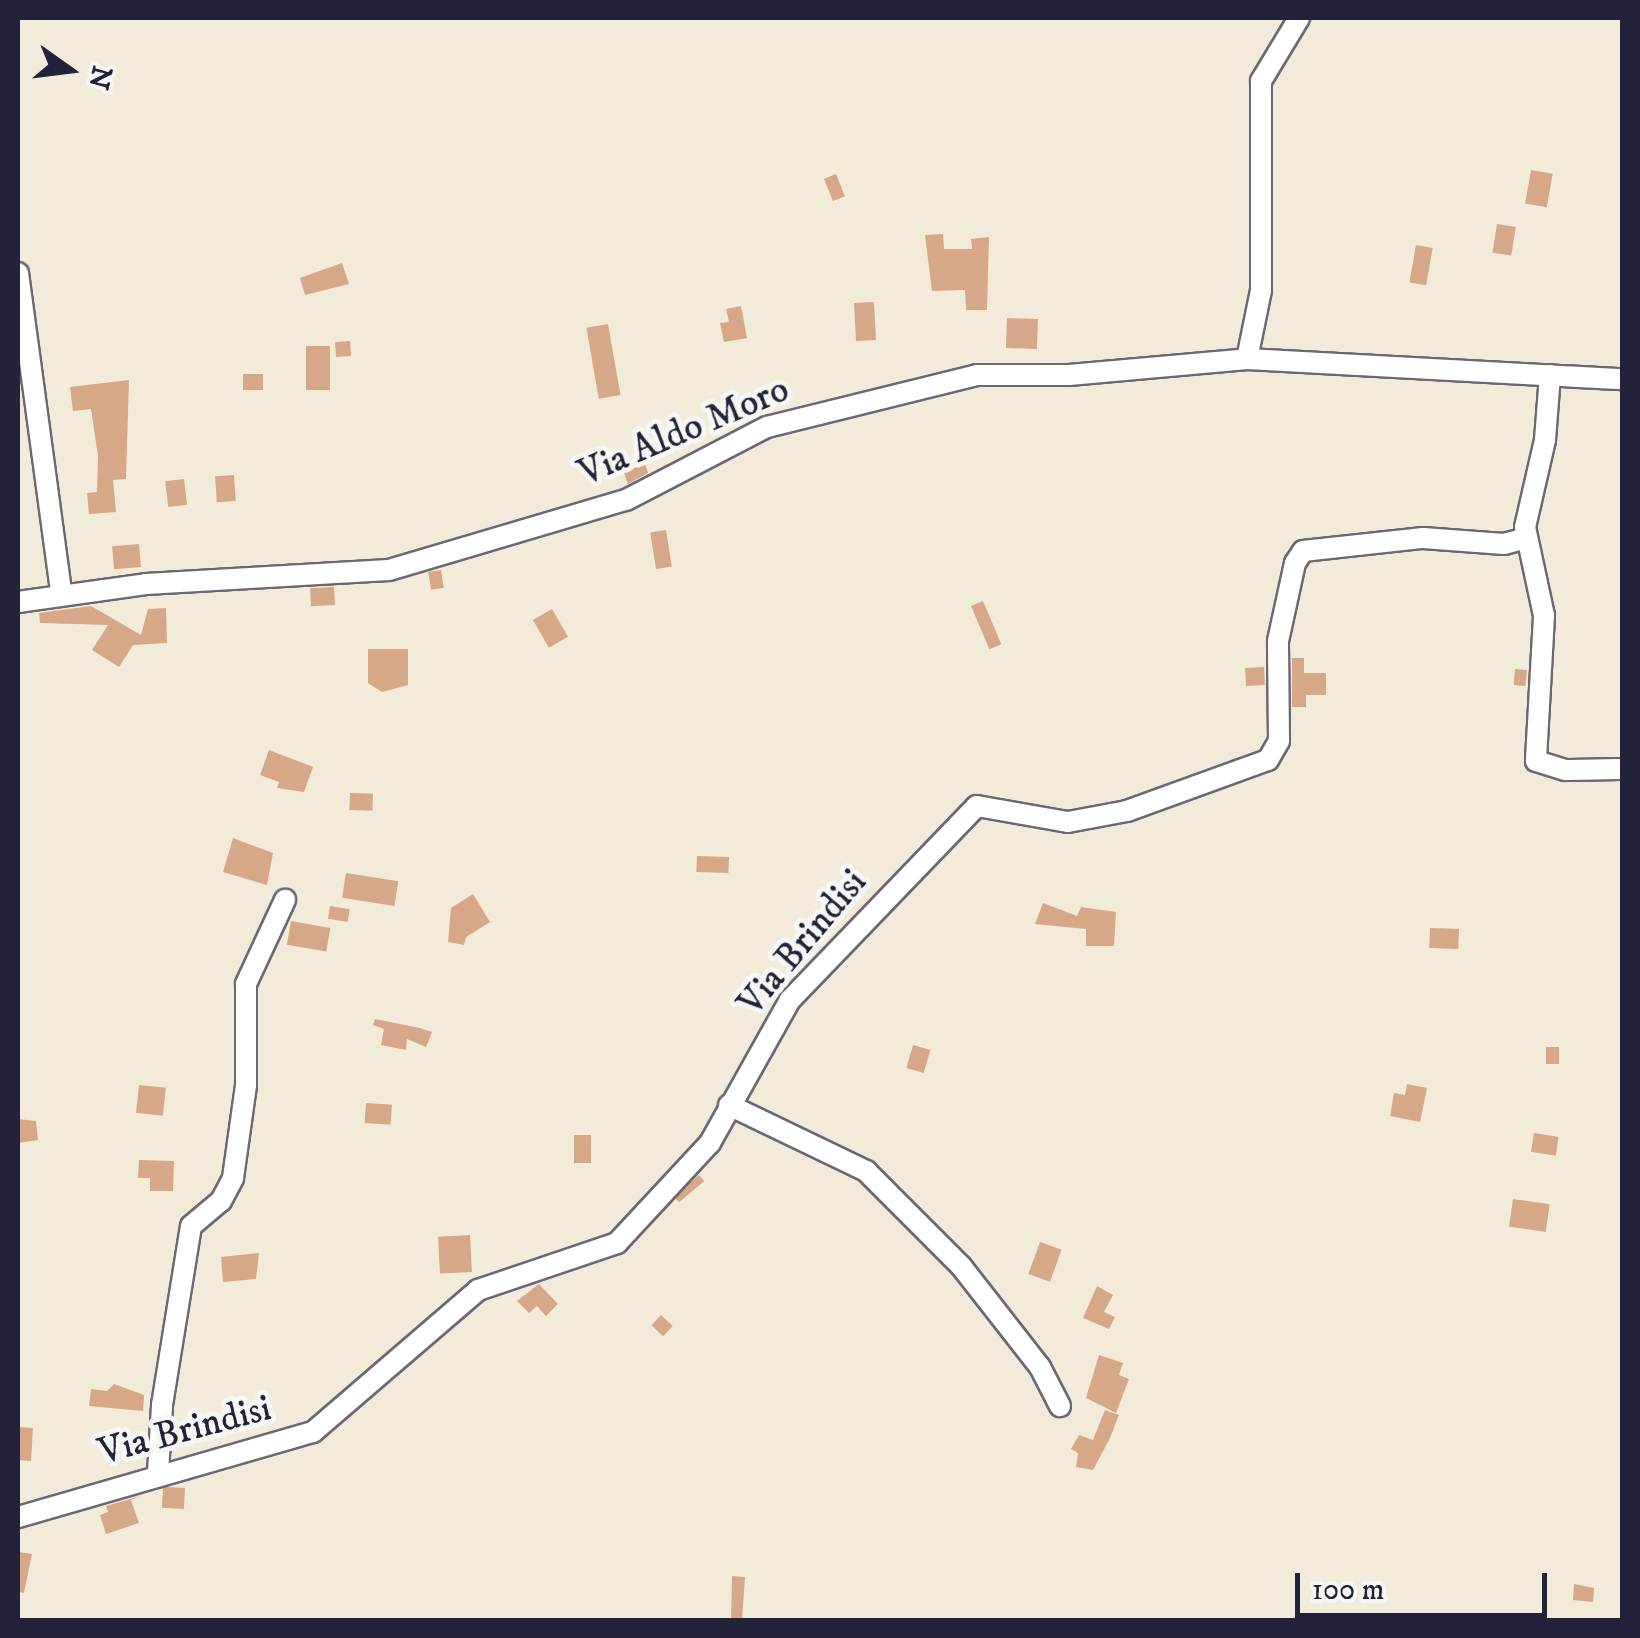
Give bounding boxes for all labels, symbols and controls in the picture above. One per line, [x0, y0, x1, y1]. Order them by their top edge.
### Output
north arrow [20, 20, 120, 120]
text: N [80, 62, 119, 93]
street label: Via Aldo Moro [572, 367, 796, 497]
street label: Via Brindisi [729, 861, 877, 1025]
street label: Via Brindisi [94, 1386, 276, 1476]
scale bar [1300, 1553, 1552, 1615]
text: 100 m [1312, 1572, 1384, 1609]

